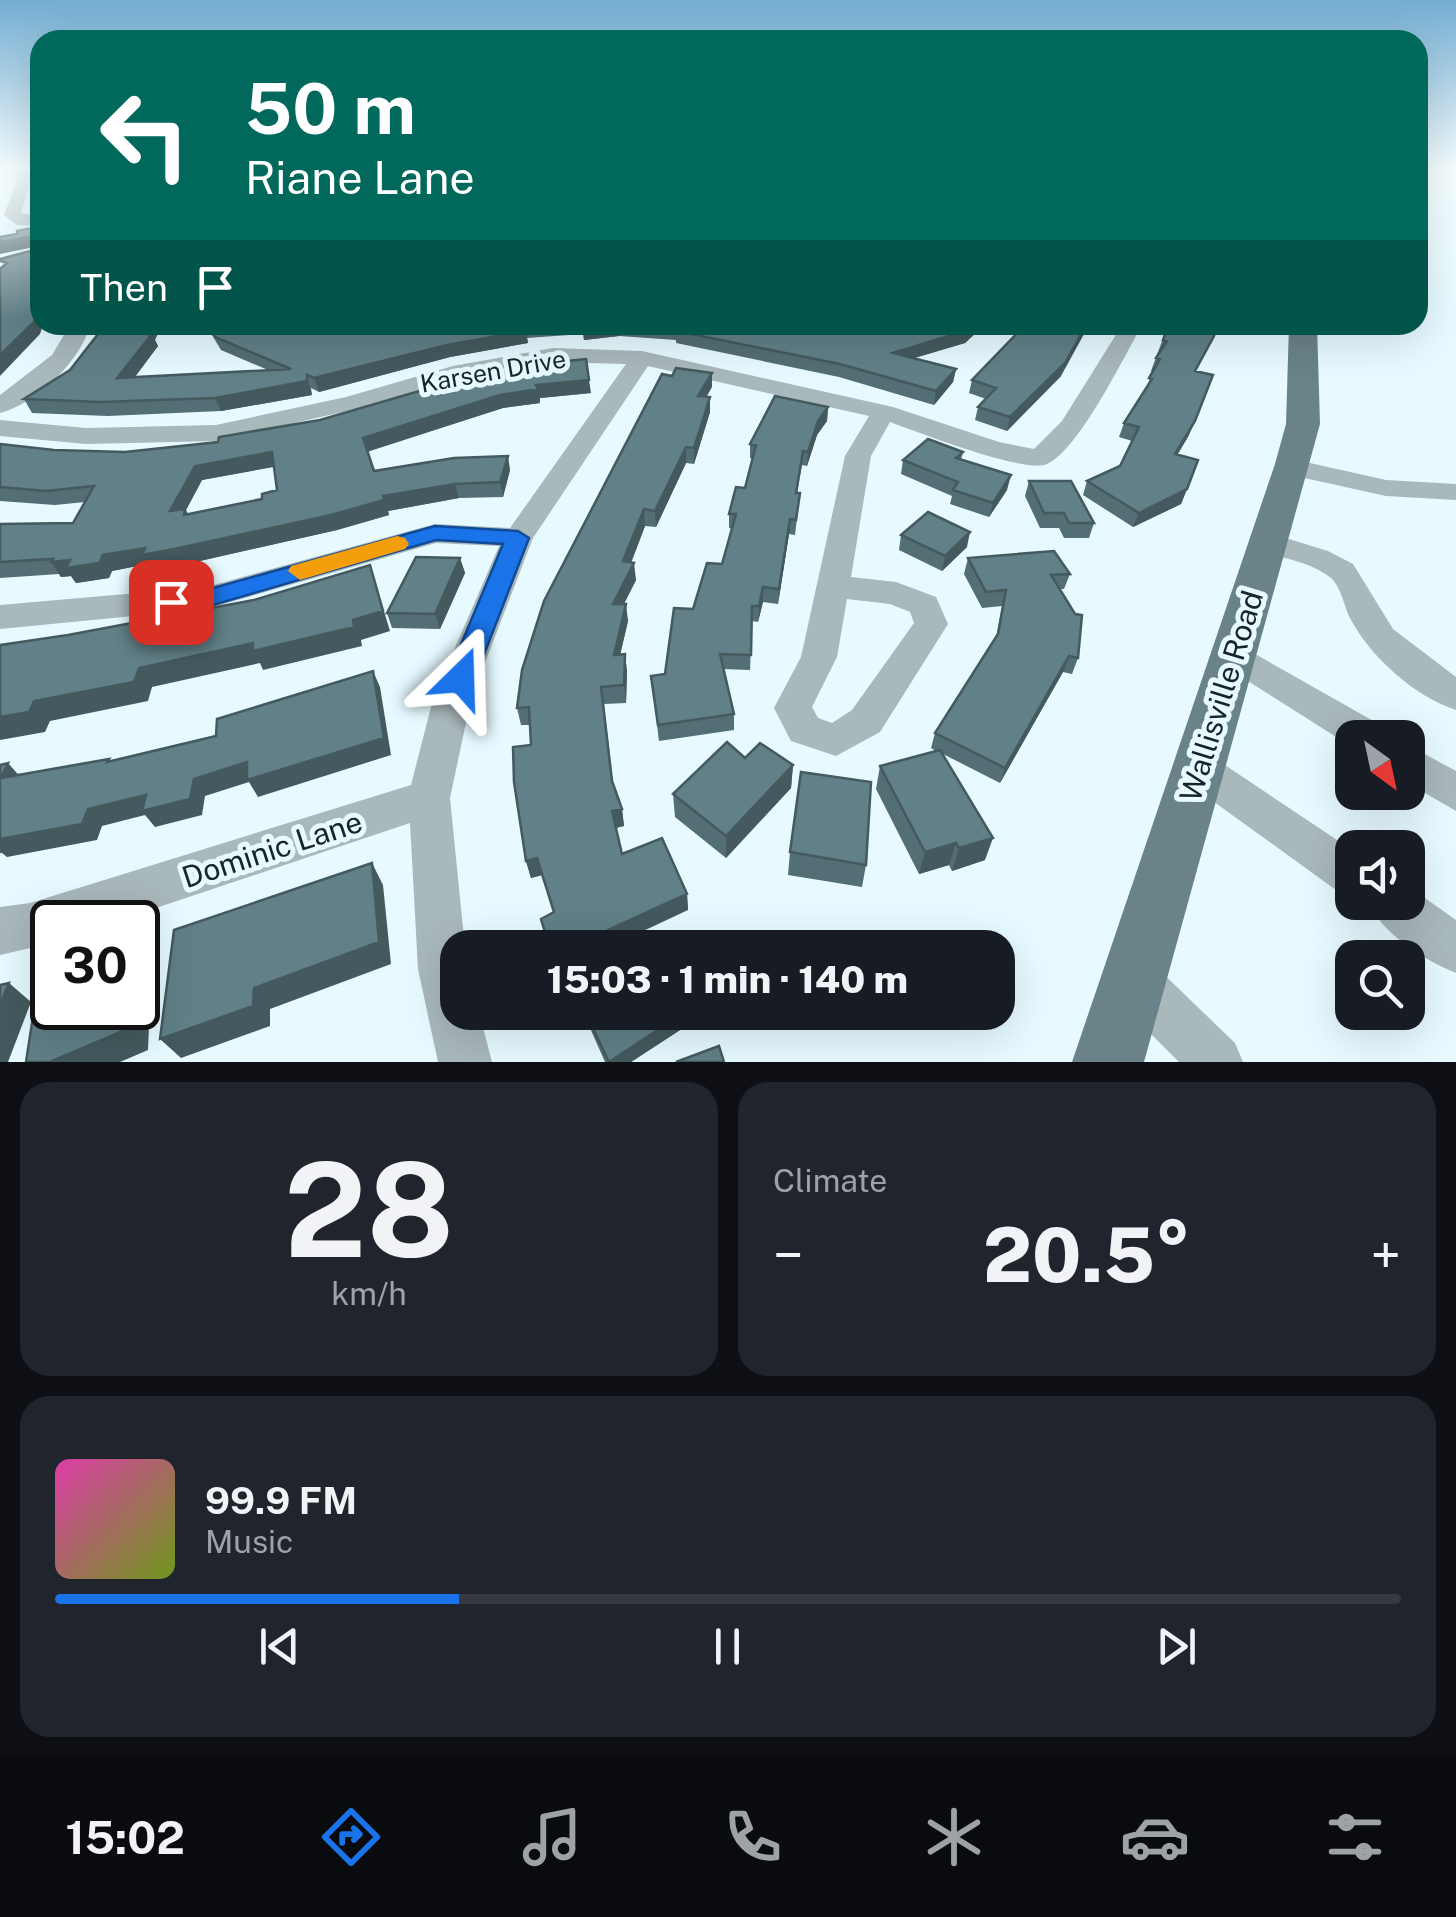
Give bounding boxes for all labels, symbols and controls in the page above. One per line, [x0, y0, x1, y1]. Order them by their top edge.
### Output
text: 50 m [245, 67, 416, 150]
icon: left [80, 70, 210, 200]
text: Riane Lane [245, 151, 475, 204]
icon: arrive [188, 260, 243, 315]
text: Then [80, 265, 168, 310]
street label: Karsen Drive [418, 343, 568, 399]
pin [129, 560, 214, 645]
icon: arrive [144, 575, 199, 630]
street label: Wallisville Road [1172, 586, 1270, 806]
position arrow [409, 626, 513, 730]
north arrow [1335, 720, 1425, 810]
map controls [1335, 720, 1425, 1030]
street label: Dominic Lane [177, 803, 367, 895]
button: sound [1335, 830, 1425, 920]
speed limit sign: 30 [30, 900, 160, 1030]
button: search [1335, 940, 1425, 1030]
text: 15:03 · 1 min · 140 m [547, 957, 908, 1002]
text: 28 [284, 1134, 454, 1286]
text: Climate [773, 1162, 887, 1199]
text: 20.5° [983, 1211, 1191, 1299]
text: − [773, 1223, 804, 1287]
text: + [1371, 1223, 1401, 1287]
text: km/h [331, 1275, 407, 1312]
text: 99.9 FM [205, 1478, 357, 1523]
text: Music [205, 1523, 293, 1560]
icon: previous [252, 1619, 307, 1674]
icon: pause [700, 1619, 755, 1674]
icon: next [1149, 1619, 1204, 1674]
icon: directions [316, 1802, 386, 1872]
icon: music [517, 1802, 587, 1872]
icon: phone [718, 1802, 788, 1872]
icon: climate [919, 1802, 989, 1872]
icon: car [1120, 1802, 1190, 1872]
icon: filters [1320, 1802, 1390, 1872]
text: 15:02 [65, 1811, 185, 1864]

